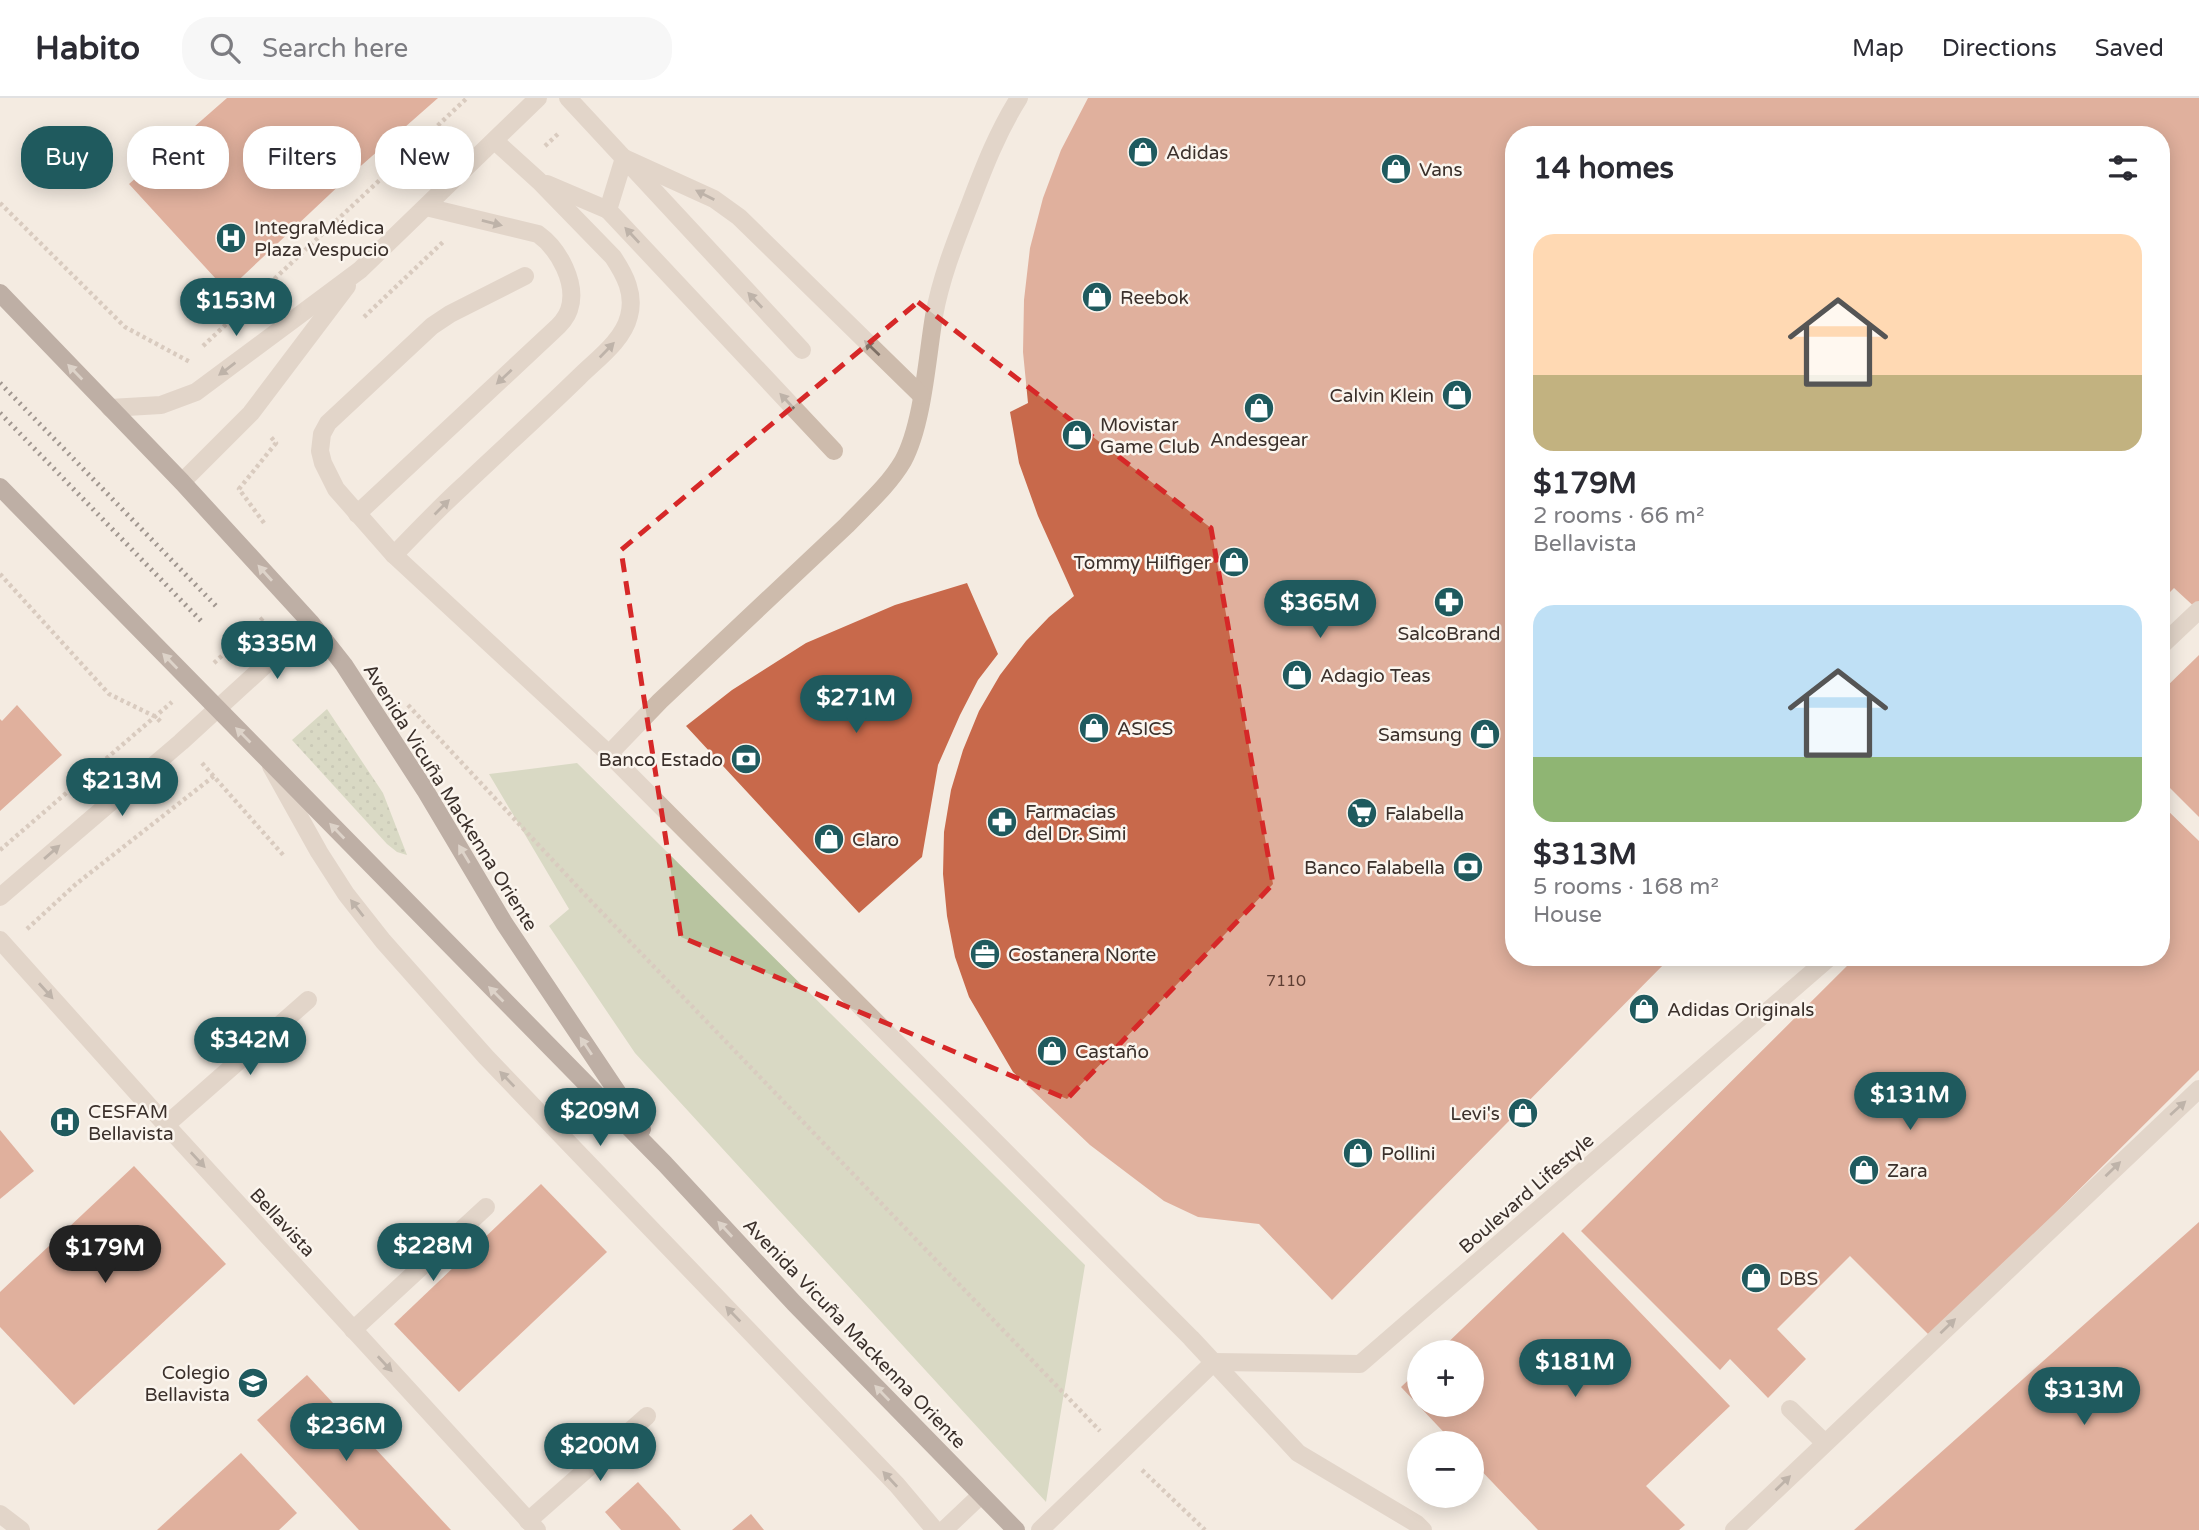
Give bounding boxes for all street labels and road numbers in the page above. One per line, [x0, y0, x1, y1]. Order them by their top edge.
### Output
street label: Avenida Vicuña Mackenna Oriente [358, 660, 542, 935]
street label: Boulevard Lifestyle [1455, 1129, 1598, 1258]
street label: Bellavista [245, 1184, 319, 1261]
street label: Avenida Vicuña Mackenna Oriente [738, 1214, 970, 1453]

